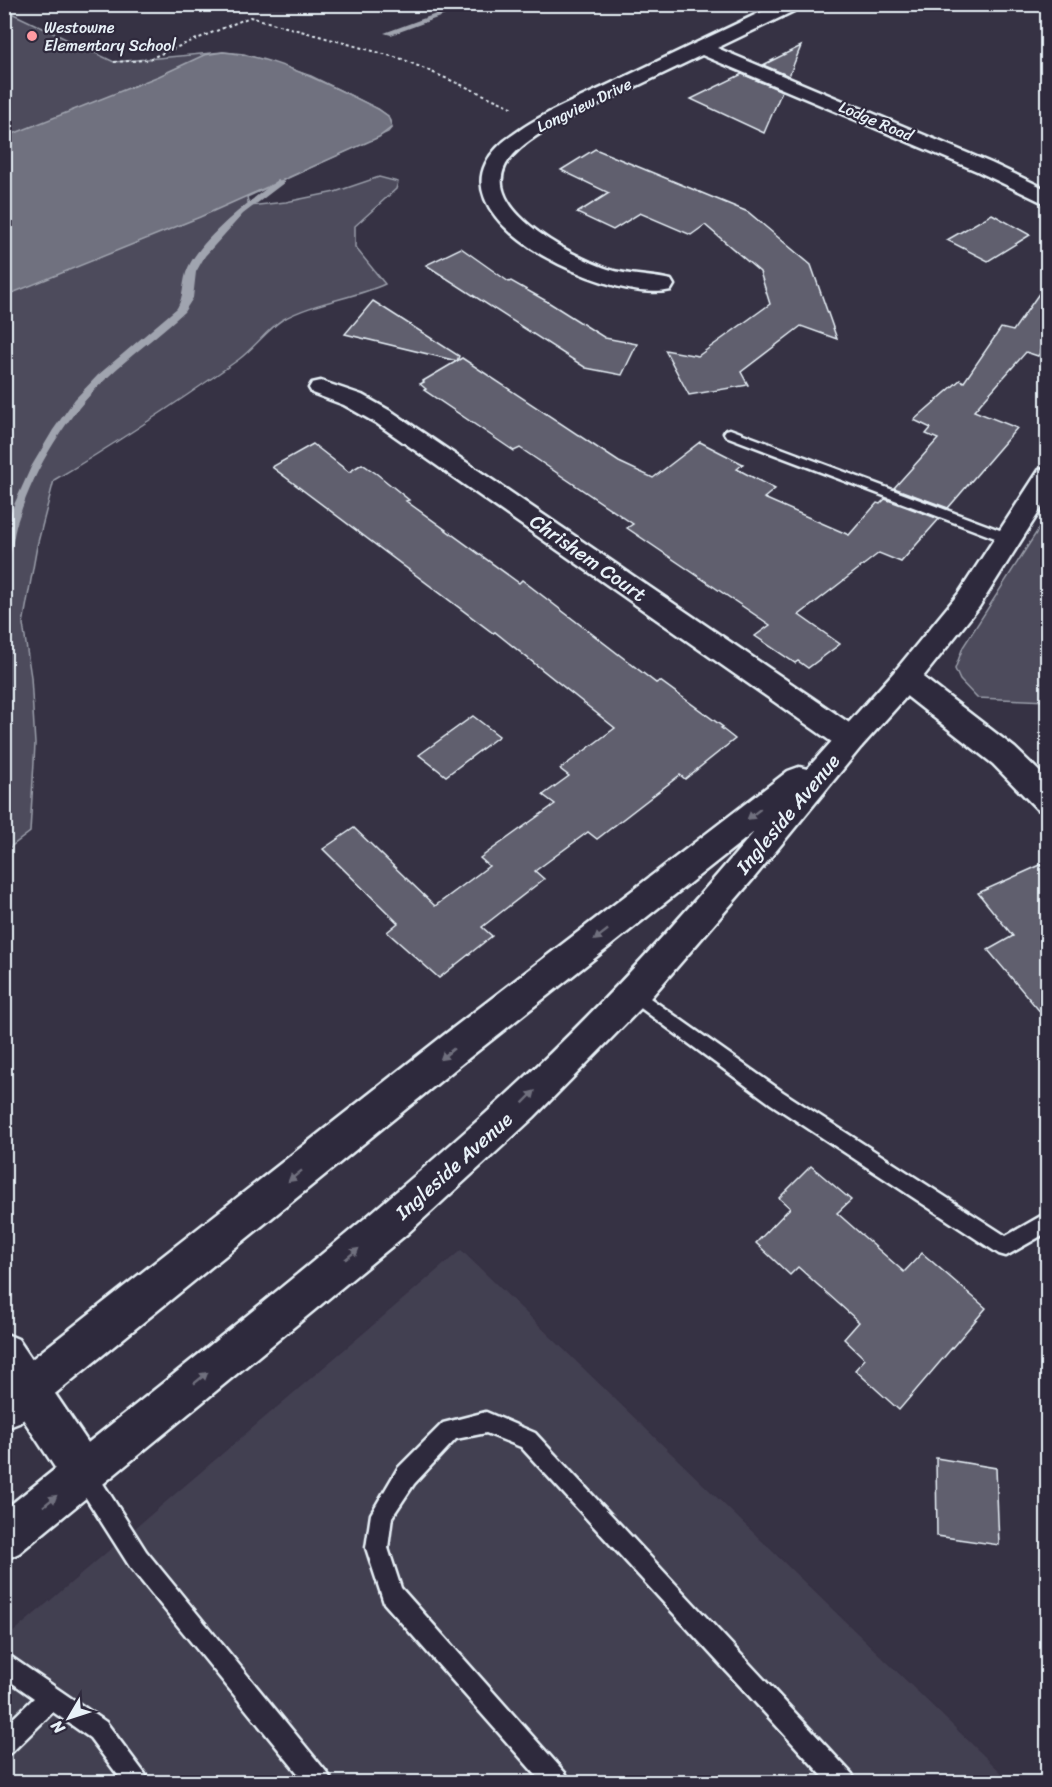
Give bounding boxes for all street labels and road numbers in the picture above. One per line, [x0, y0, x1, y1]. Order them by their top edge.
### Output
street label: Longview Drive [531, 69, 637, 141]
street label: Lodge Road [834, 92, 919, 150]
street label: Chrishem Court [522, 505, 654, 612]
street label: Ingleside Avenue [726, 746, 849, 883]
street label: Ingleside Avenue [386, 1103, 521, 1229]

